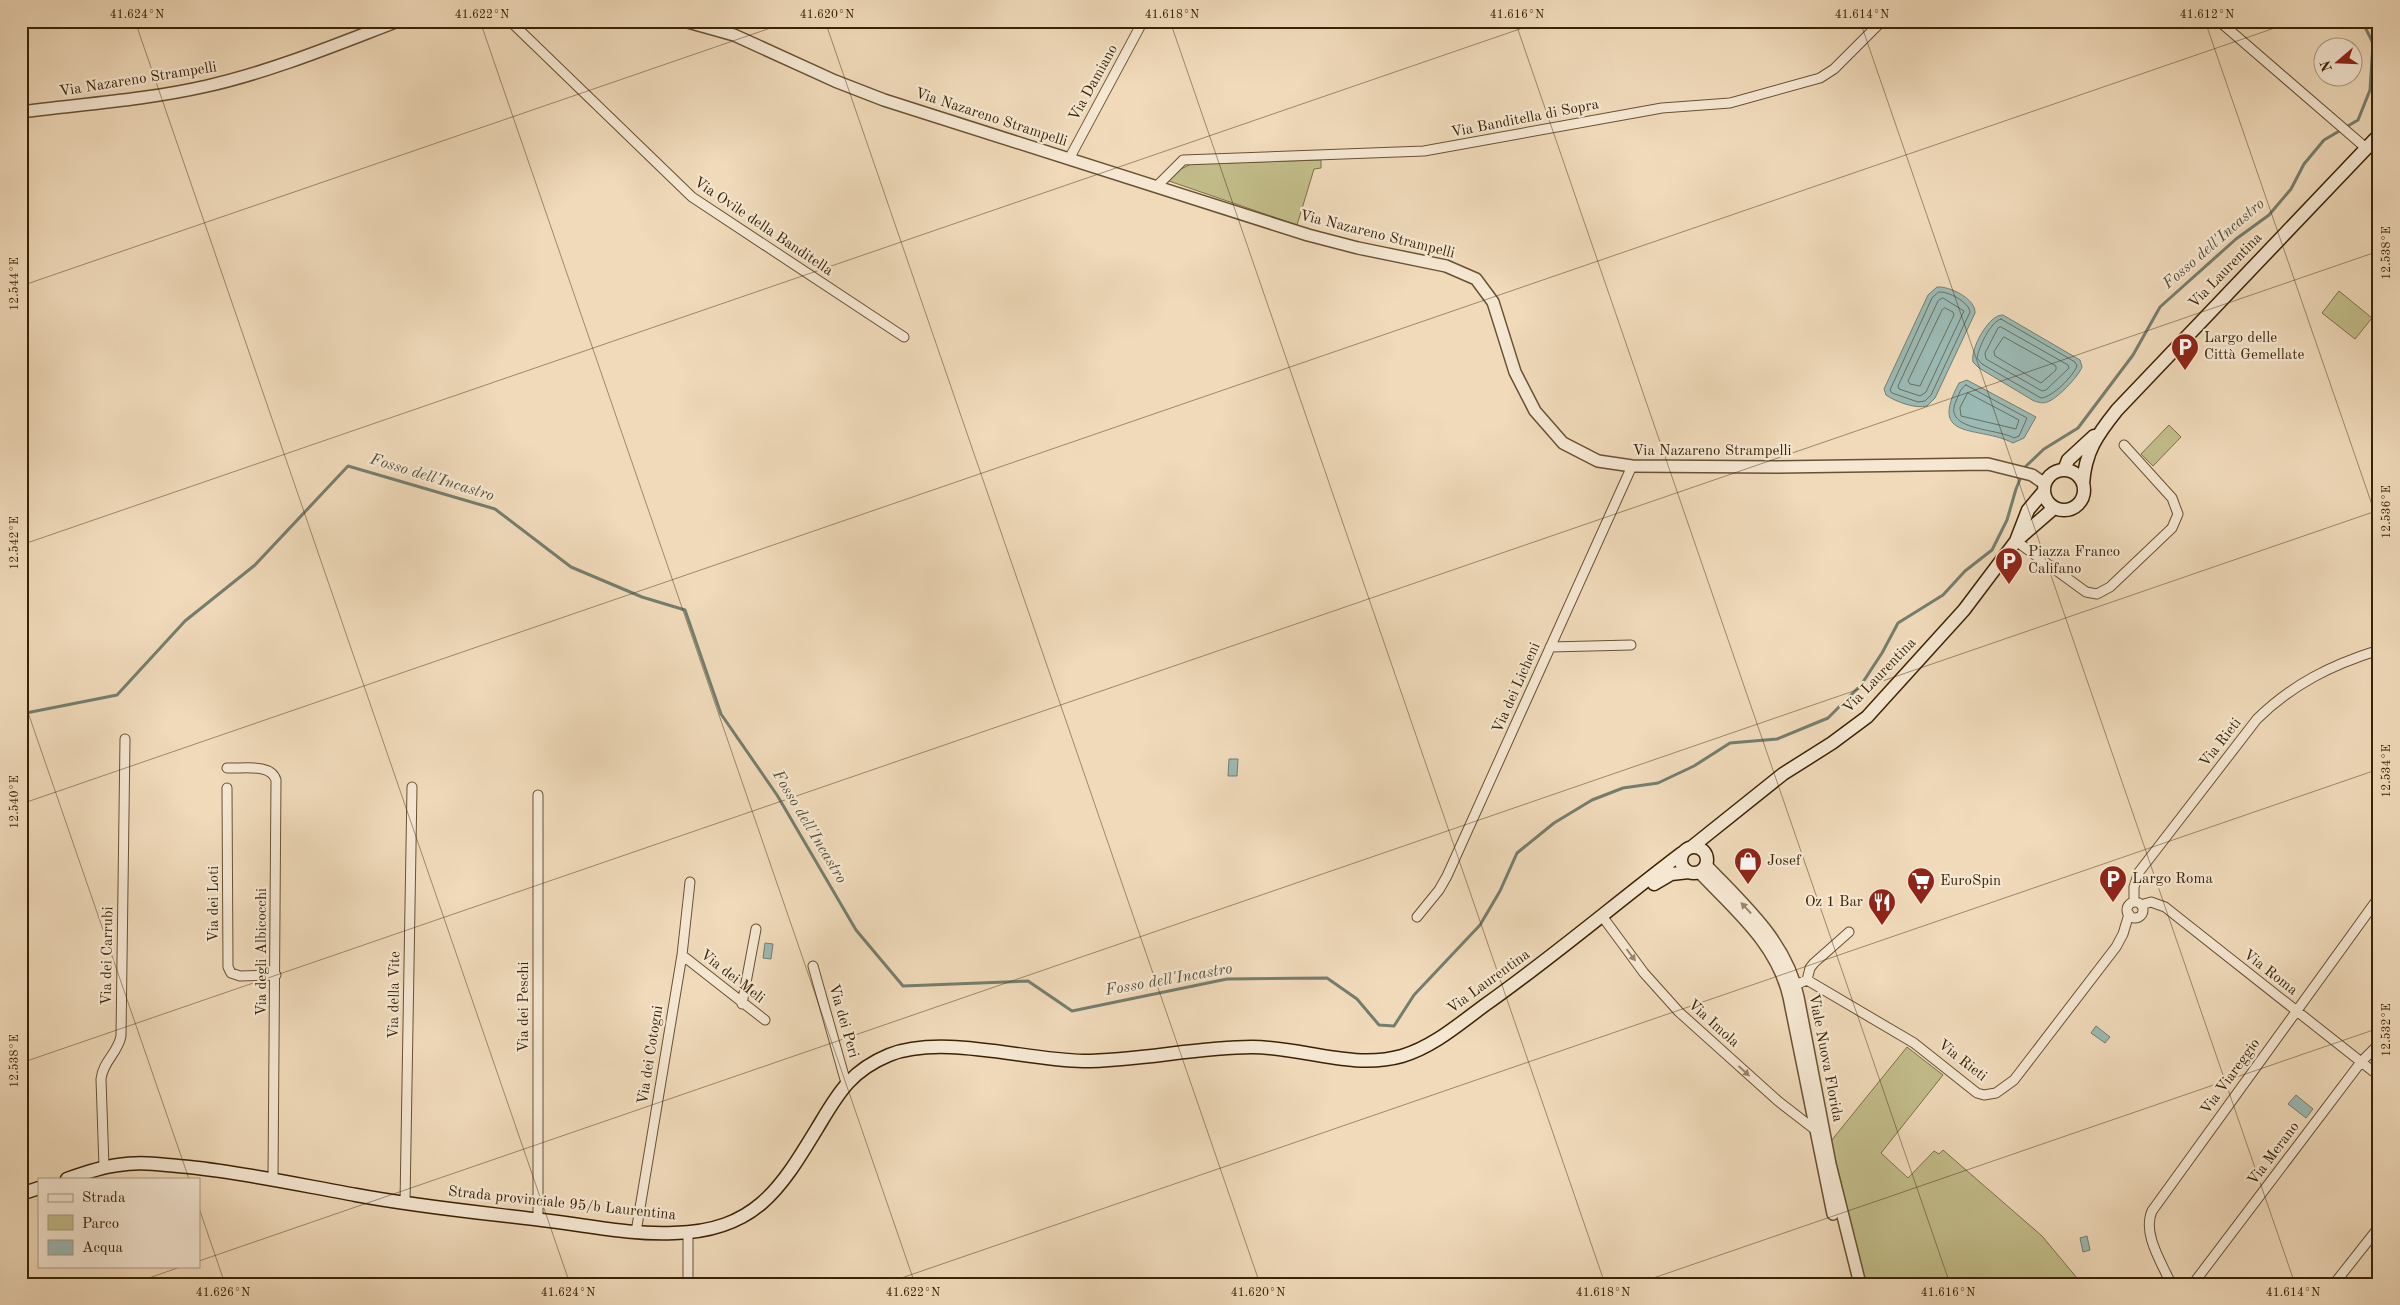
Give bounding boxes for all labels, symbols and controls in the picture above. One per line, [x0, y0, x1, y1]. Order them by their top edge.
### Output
text: 41.624°N [110, 9, 164, 21]
text: 41.622°N [455, 9, 509, 21]
text: 41.620°N [800, 9, 854, 21]
text: 41.618°N [1145, 9, 1199, 21]
text: 41.616°N [1490, 9, 1544, 21]
text: 41.614°N [1835, 9, 1889, 21]
text: 41.612°N [2180, 9, 2234, 21]
north arrow [2312, 38, 2362, 88]
street label: Via Damiano [1067, 42, 1121, 124]
text: N [2318, 58, 2335, 73]
street label: Via Nazareno Strampelli [58, 60, 218, 100]
street label: Via Nazareno Strampelli [913, 86, 1069, 150]
street label: Via Banditella di Sopra [1450, 97, 1601, 141]
street label: Via Ovile della Banditella [691, 175, 836, 279]
water label: Fosso dell'Incastro [2159, 196, 2268, 293]
street label: Via Nazareno Strampelli [1298, 208, 1456, 262]
text: 12.538°E [2380, 226, 2393, 280]
street label: Via Laurentina [2187, 230, 2266, 311]
text: 12.544°E [8, 257, 21, 311]
place label: Largo delle Città Gemellate [2204, 331, 2304, 363]
parking icon: Largo delle Città Gemellate [2170, 332, 2200, 371]
street label: Via Nazareno Strampelli [1632, 444, 1792, 459]
water label: Fosso dell'Incastro [367, 451, 496, 504]
text: 12.536°E [2380, 485, 2393, 539]
text: 12.542°E [8, 516, 21, 570]
place label: Piazza Franco Califano [2028, 545, 2120, 577]
parking icon: Piazza Franco Califano [1994, 546, 2024, 585]
street label: Via Laurentina [1841, 635, 1920, 716]
street label: Via dei Licheni [1490, 640, 1544, 736]
street label: Via Rieti [2197, 716, 2245, 770]
text: 12.534°E [2380, 744, 2393, 798]
water label: Fosso dell'Incastro [768, 767, 849, 886]
text: 12.540°E [8, 775, 21, 829]
shop icon: Josef [1733, 846, 1763, 885]
place label: Josef [1767, 854, 1802, 869]
parking icon: Largo Roma [2098, 864, 2128, 903]
street label: Via dei Loti [207, 866, 222, 942]
supermarket icon: EuroSpin [1906, 866, 1936, 905]
place label: Largo Roma [2132, 872, 2213, 887]
place label: EuroSpin [1940, 874, 2001, 889]
restaurant icon: Oz 1 Bar [1867, 887, 1897, 926]
street label: Via degli Albicocchi [255, 888, 270, 1016]
place label: Oz 1 Bar [1805, 895, 1863, 910]
one-way arrow [1740, 902, 1752, 914]
street label: Via dei Carrubi [100, 906, 116, 1006]
street label: Via dei Meli [697, 947, 767, 1007]
street label: Via Laurentina [1445, 947, 1534, 1017]
street label: Via Roma [2240, 947, 2300, 999]
one-way arrow [1626, 948, 1636, 962]
street label: Via della Vite [387, 951, 403, 1039]
street label: Via dei Peschi [517, 961, 532, 1053]
water label: Fosso dell'Incastro [1103, 961, 1234, 999]
street label: Via dei Peri [825, 982, 861, 1060]
street label: Viale Nuova Florida [1805, 993, 1845, 1124]
street label: Via Imola [1684, 997, 1742, 1051]
text: 12.532°E [2380, 1003, 2393, 1057]
street label: Via dei Cotogni [636, 1004, 666, 1106]
text: 12.538°E [8, 1034, 21, 1088]
street label: Via Viareggio [2199, 1036, 2263, 1118]
street label: Via Rieti [1935, 1037, 1989, 1085]
one-way arrow [1738, 1065, 1750, 1077]
street label: Via Merano [2245, 1119, 2303, 1189]
legend [38, 1178, 200, 1268]
street label: Strada provinciale 95/b Laurentina [447, 1185, 677, 1223]
text: Strada [82, 1191, 126, 1206]
text: Parco [82, 1217, 119, 1232]
text: Acqua [82, 1241, 124, 1256]
text: 41.626°N [196, 1287, 250, 1299]
text: 41.624°N [541, 1287, 595, 1299]
text: 41.622°N [886, 1287, 940, 1299]
text: 41.620°N [1231, 1287, 1285, 1299]
text: 41.618°N [1576, 1287, 1630, 1299]
text: 41.616°N [1921, 1287, 1975, 1299]
text: 41.614°N [2266, 1287, 2320, 1299]

